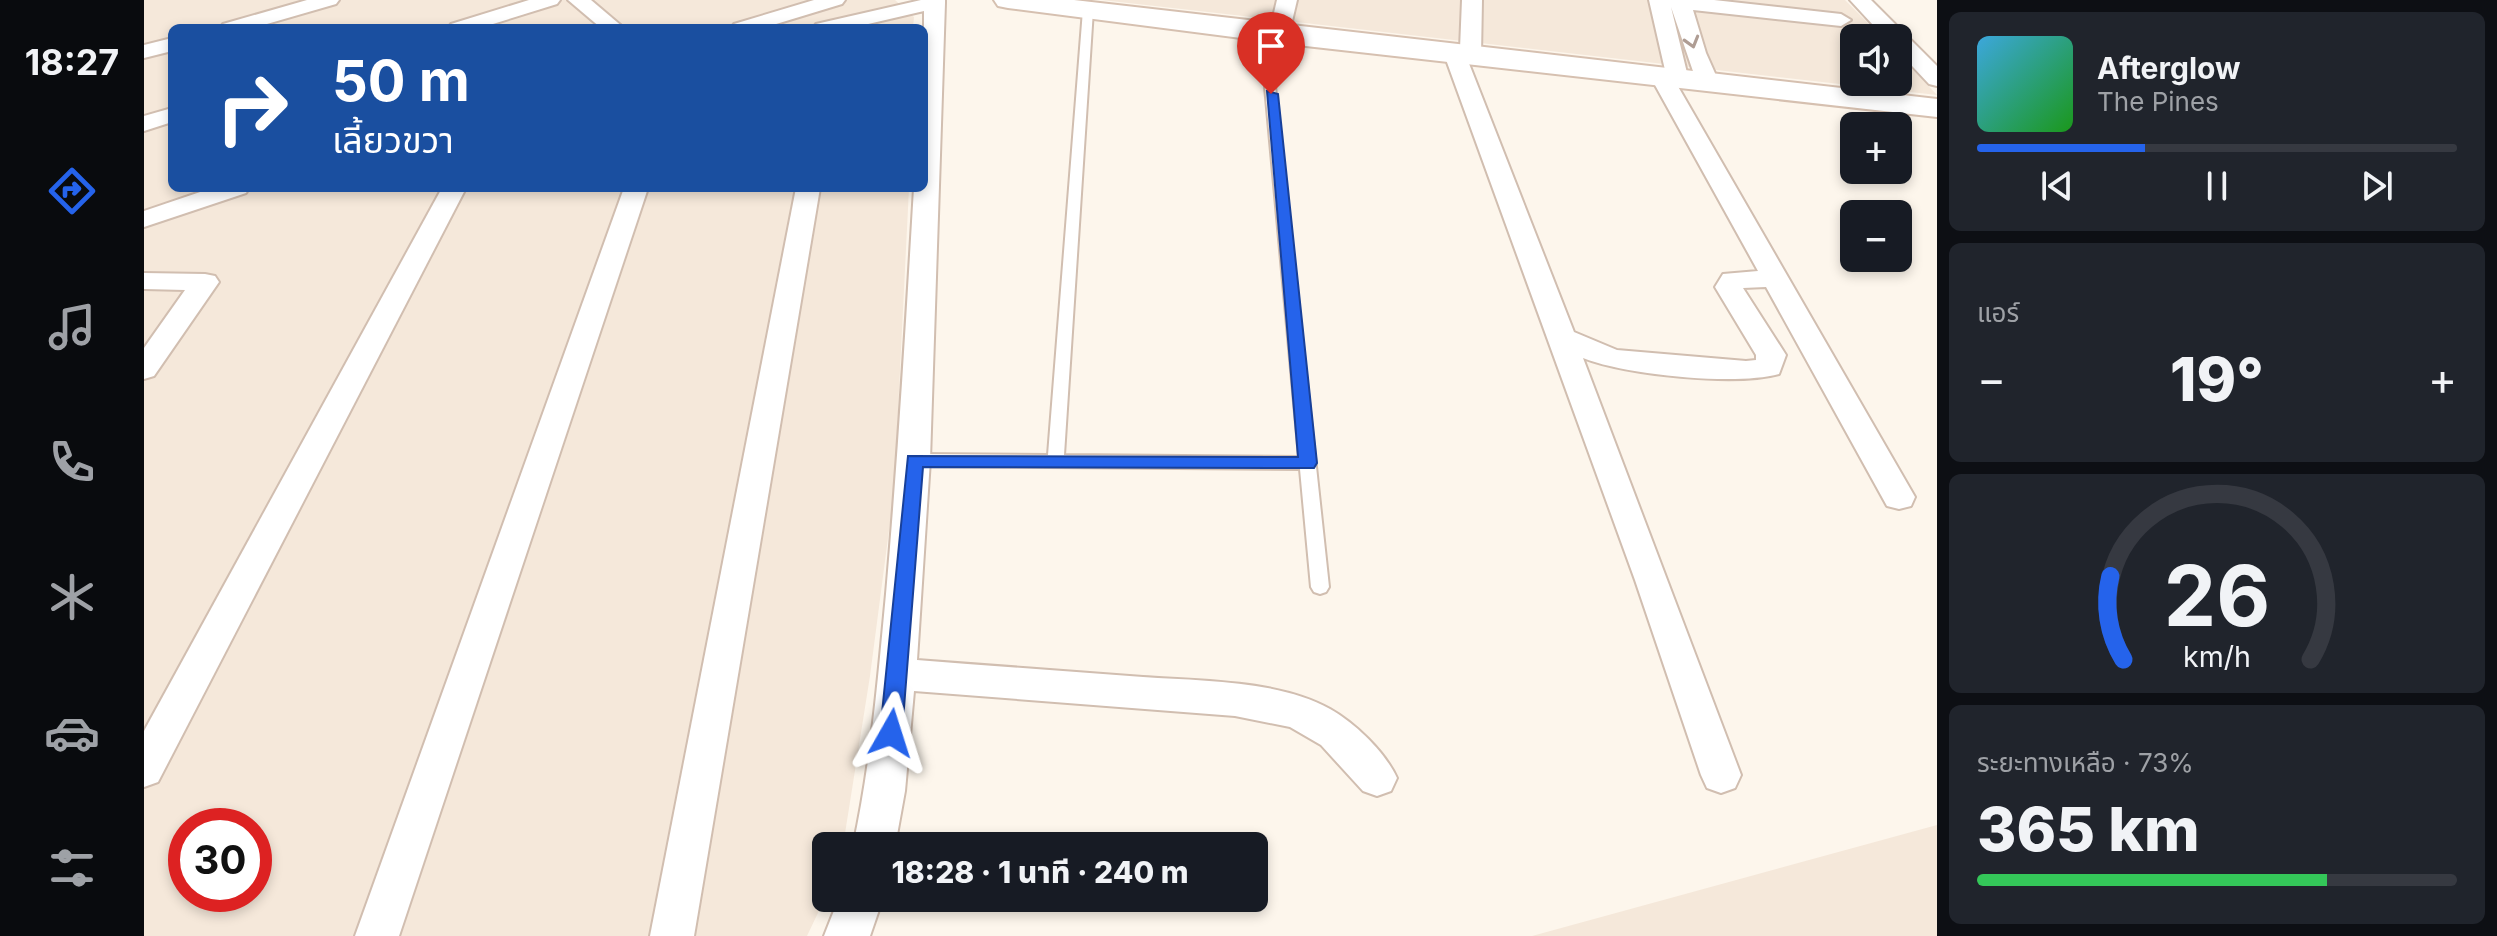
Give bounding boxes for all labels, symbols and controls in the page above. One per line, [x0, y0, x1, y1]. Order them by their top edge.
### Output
pin [1237, 12, 1305, 94]
icon: arrive [1249, 24, 1293, 68]
map controls [1840, 24, 1912, 272]
button: sound [1840, 24, 1912, 96]
one-way arrow [1683, 35, 1699, 48]
text: 18:27 [25, 40, 119, 84]
text: 50 m [332, 47, 470, 115]
text: Afterglow [2097, 50, 2241, 86]
icon: right [200, 56, 304, 160]
text: The Pines [2097, 86, 2219, 117]
button: + [1840, 112, 1912, 184]
text: เลี้ยวขวา [332, 118, 454, 162]
icon: directions [44, 163, 100, 219]
icon: previous [2035, 164, 2079, 208]
icon: pause [2195, 164, 2239, 208]
icon: next [2355, 164, 2399, 208]
button: − [1840, 200, 1912, 272]
text: แอร์ [1977, 297, 2019, 328]
icon: music [44, 299, 100, 355]
text: 19° [2170, 343, 2264, 415]
text: − [1977, 352, 2006, 406]
text: + [2428, 352, 2457, 406]
icon: phone [44, 434, 100, 490]
text: 26 [2164, 544, 2270, 645]
icon: climate [44, 569, 100, 625]
text: km/h [2183, 639, 2251, 674]
position arrow [849, 691, 933, 775]
icon: car [44, 705, 100, 761]
text: ระยะทางเหลือ · 73% [1977, 747, 2194, 778]
text: 365 km [1977, 793, 2200, 865]
speed limit sign: 30 [168, 808, 272, 912]
icon: filters [44, 840, 100, 896]
text: 18:28 · 1 นาที · 240 m [891, 854, 1189, 890]

